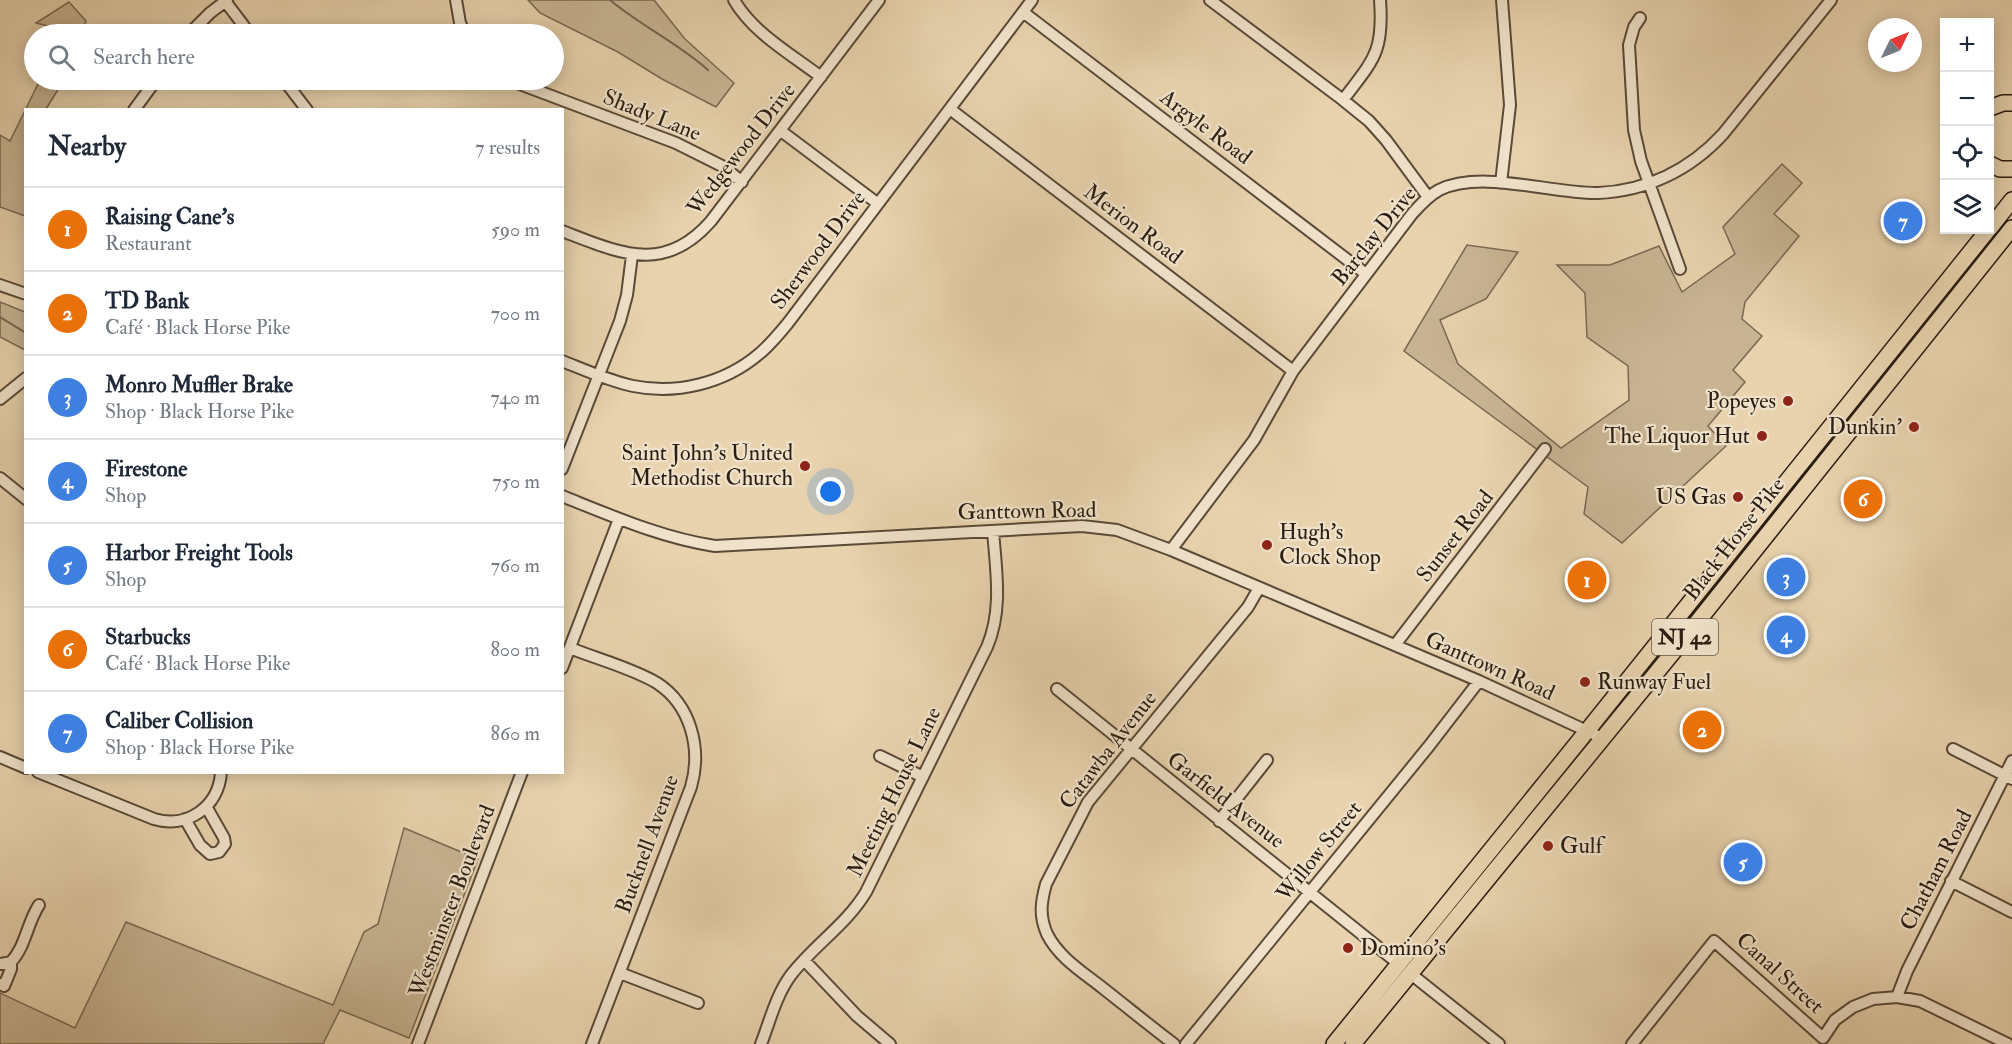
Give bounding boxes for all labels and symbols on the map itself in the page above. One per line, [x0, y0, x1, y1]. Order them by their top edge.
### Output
north arrow [1868, 18, 1922, 72]
street label: Wedgewood Drive [680, 77, 802, 222]
street label: Shady Lane [599, 83, 705, 147]
street label: Argyle Road [1154, 83, 1258, 171]
street label: Merion Road [1078, 178, 1188, 270]
street label: Barclay Drive [1325, 181, 1423, 291]
street label: Sherwood Drive [764, 185, 872, 315]
pin: 7 [1884, 198, 1922, 244]
place label: Popeyes [1707, 387, 1776, 416]
marker: Popeyes [1781, 394, 1795, 408]
place label: Dunkin' [1828, 413, 1902, 441]
marker: Dunkin' [1907, 420, 1921, 434]
place label: The Liquor Hut [1604, 422, 1750, 450]
marker: The Liquor Hut [1755, 429, 1769, 443]
place label: Saint John's United Methodist Church [622, 439, 793, 492]
marker: Saint John's United Methodist Church [798, 459, 812, 473]
street label: Black Horse Pike [1677, 472, 1791, 606]
pin: 6 [1844, 476, 1882, 522]
your location [816, 477, 845, 506]
place label: US Gas [1656, 483, 1726, 511]
street label: Sunset Road [1410, 484, 1500, 588]
marker: US Gas [1731, 490, 1745, 504]
street label: Ganttown Road [957, 496, 1097, 526]
place label: Hugh's Clock Shop [1279, 518, 1381, 572]
marker: Hugh's Clock Shop [1260, 538, 1274, 552]
pin: 3 [1766, 554, 1806, 600]
pin: 1 [1568, 558, 1606, 602]
pin: 4 [1766, 612, 1806, 658]
road number: NJ 42 [1652, 619, 1718, 655]
street label: Ganttown Road [1421, 625, 1559, 707]
place label: Runway Fuel [1597, 668, 1711, 696]
marker: Runway Fuel [1578, 675, 1592, 689]
street label: Catawba Avenue [1053, 685, 1163, 815]
street label: Meeting House Lane [841, 702, 947, 882]
pin: 2 [1682, 708, 1722, 752]
street label: Garfield Avenue [1162, 745, 1290, 855]
street label: Bucknell Avenue [609, 771, 685, 917]
street label: Willow Street [1269, 795, 1368, 908]
street label: Westminster Boulevard [402, 801, 502, 1002]
street label: Chatham Road [1894, 805, 1979, 935]
place label: Gulf [1560, 832, 1606, 860]
marker: Gulf [1541, 839, 1555, 853]
pin: 5 [1724, 840, 1762, 884]
street label: Canal Street [1730, 926, 1830, 1020]
place label: Domino's [1360, 934, 1446, 962]
marker: Domino's [1341, 941, 1355, 955]

